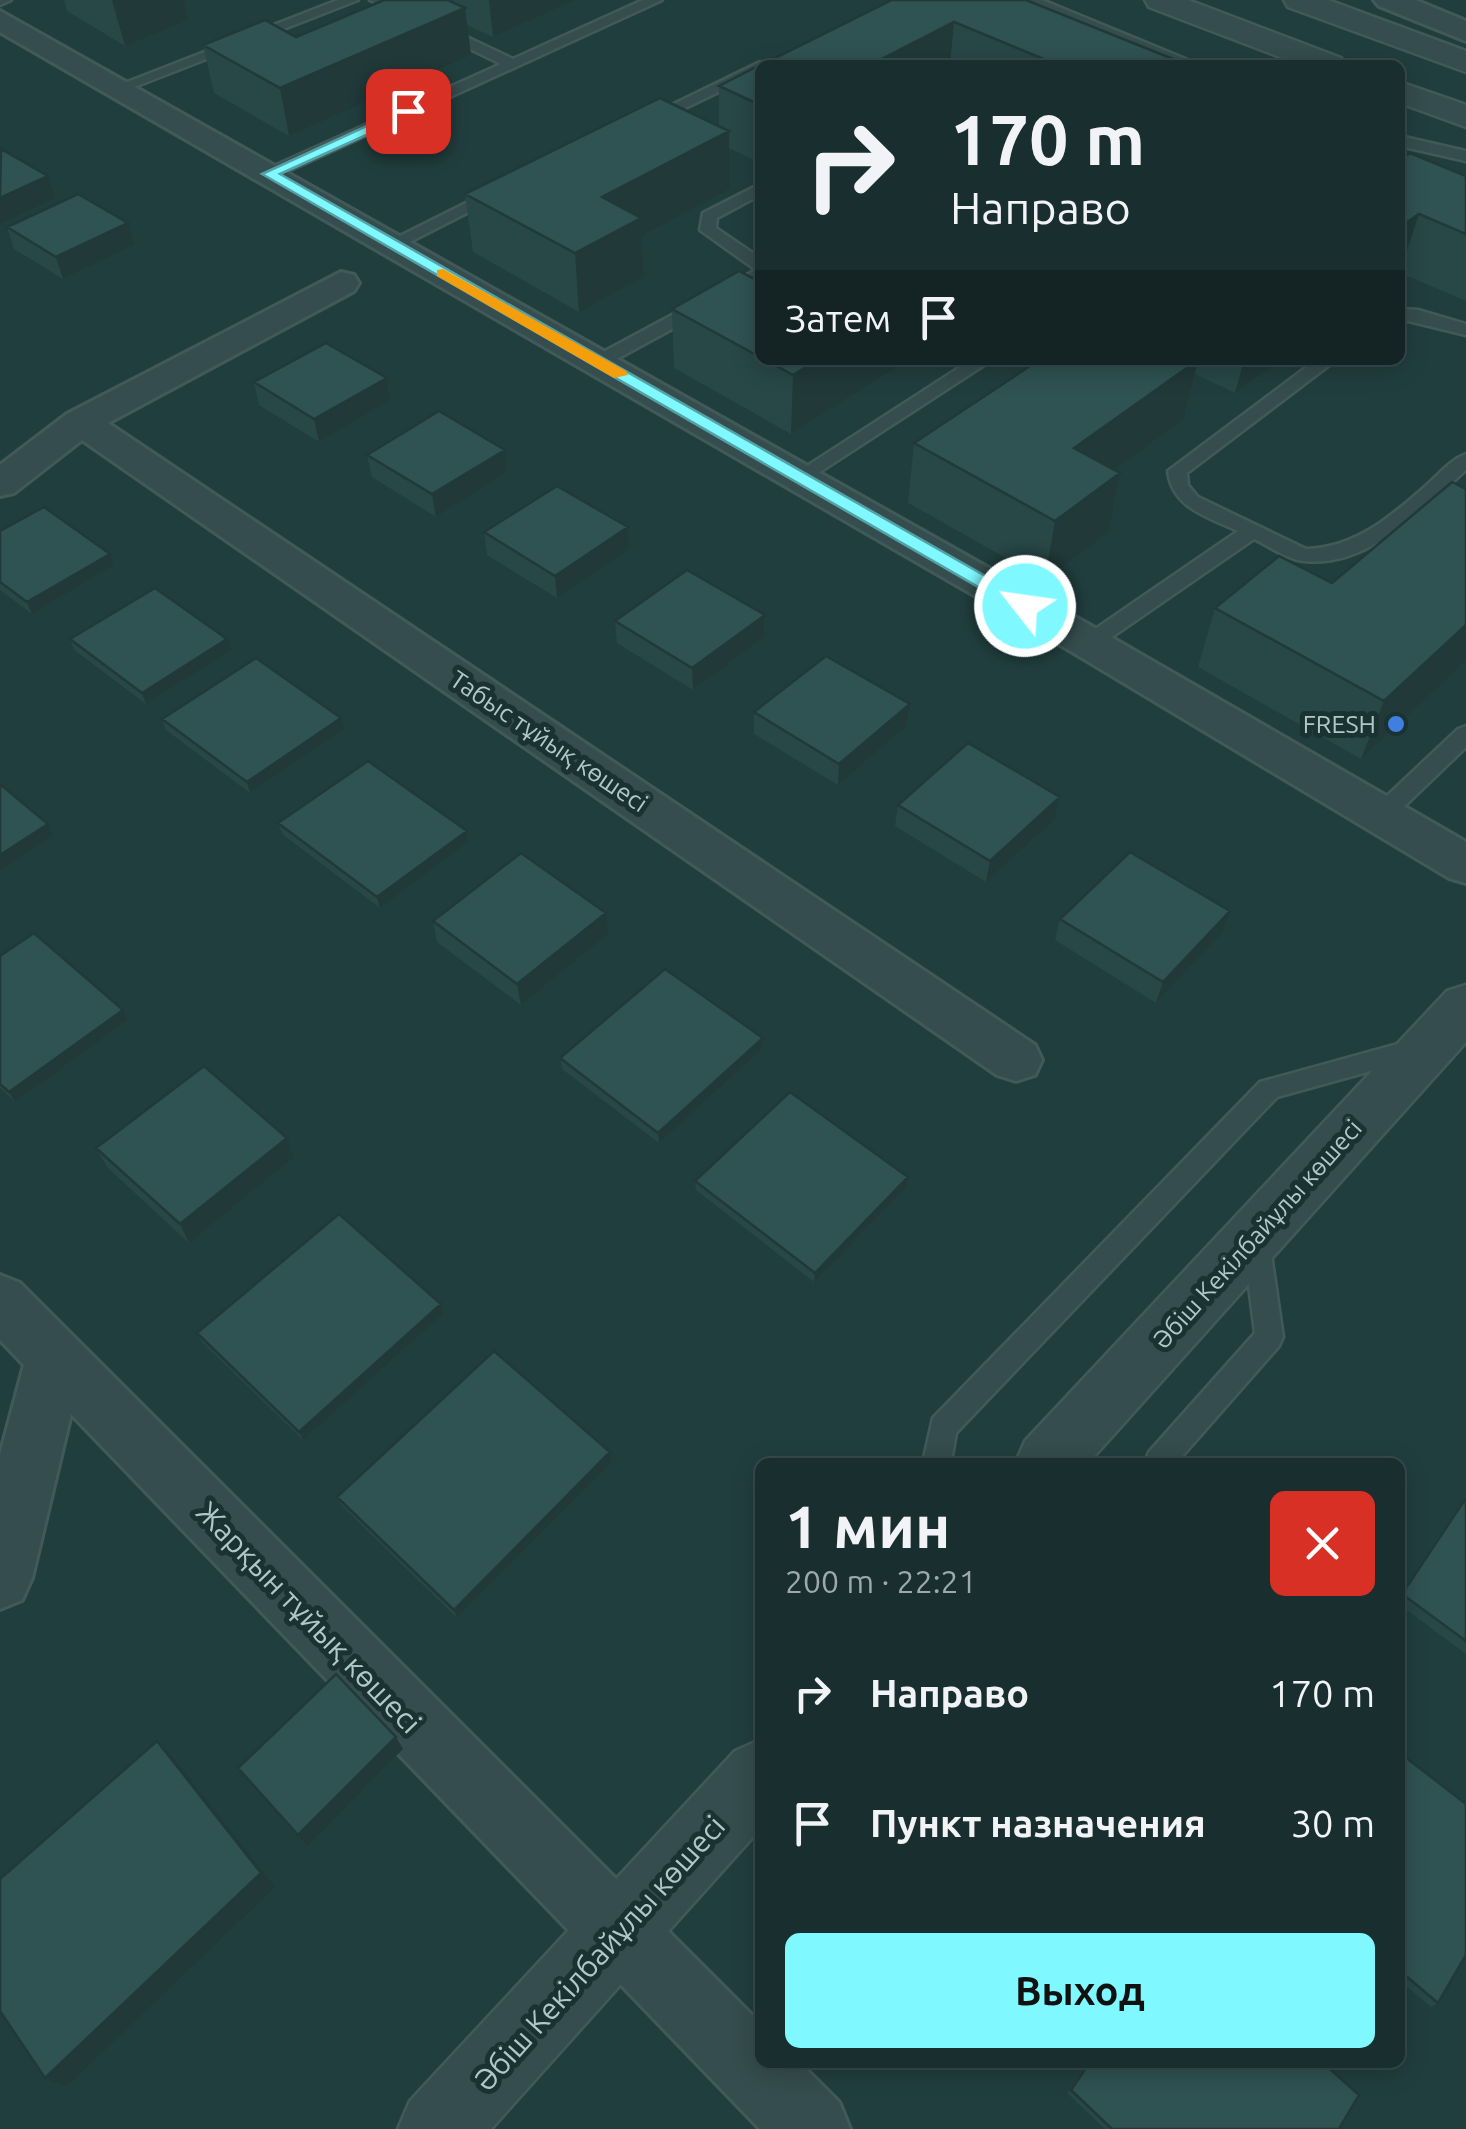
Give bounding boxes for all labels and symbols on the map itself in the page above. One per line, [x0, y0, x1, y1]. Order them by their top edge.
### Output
pin [366, 69, 451, 154]
position arrow [973, 554, 1077, 658]
street label: Табыс тұйық көшесі [445, 665, 653, 817]
place label: FRESH [1303, 710, 1376, 738]
marker: FRESH [1385, 713, 1407, 735]
street label: Әбіш Кекілбайұлы көшесі [1147, 1114, 1367, 1354]
street label: Жарқын тұйық көшесі [190, 1494, 428, 1740]
street label: Әбіш Кекілбайұлы көшесі [467, 1809, 731, 2097]

